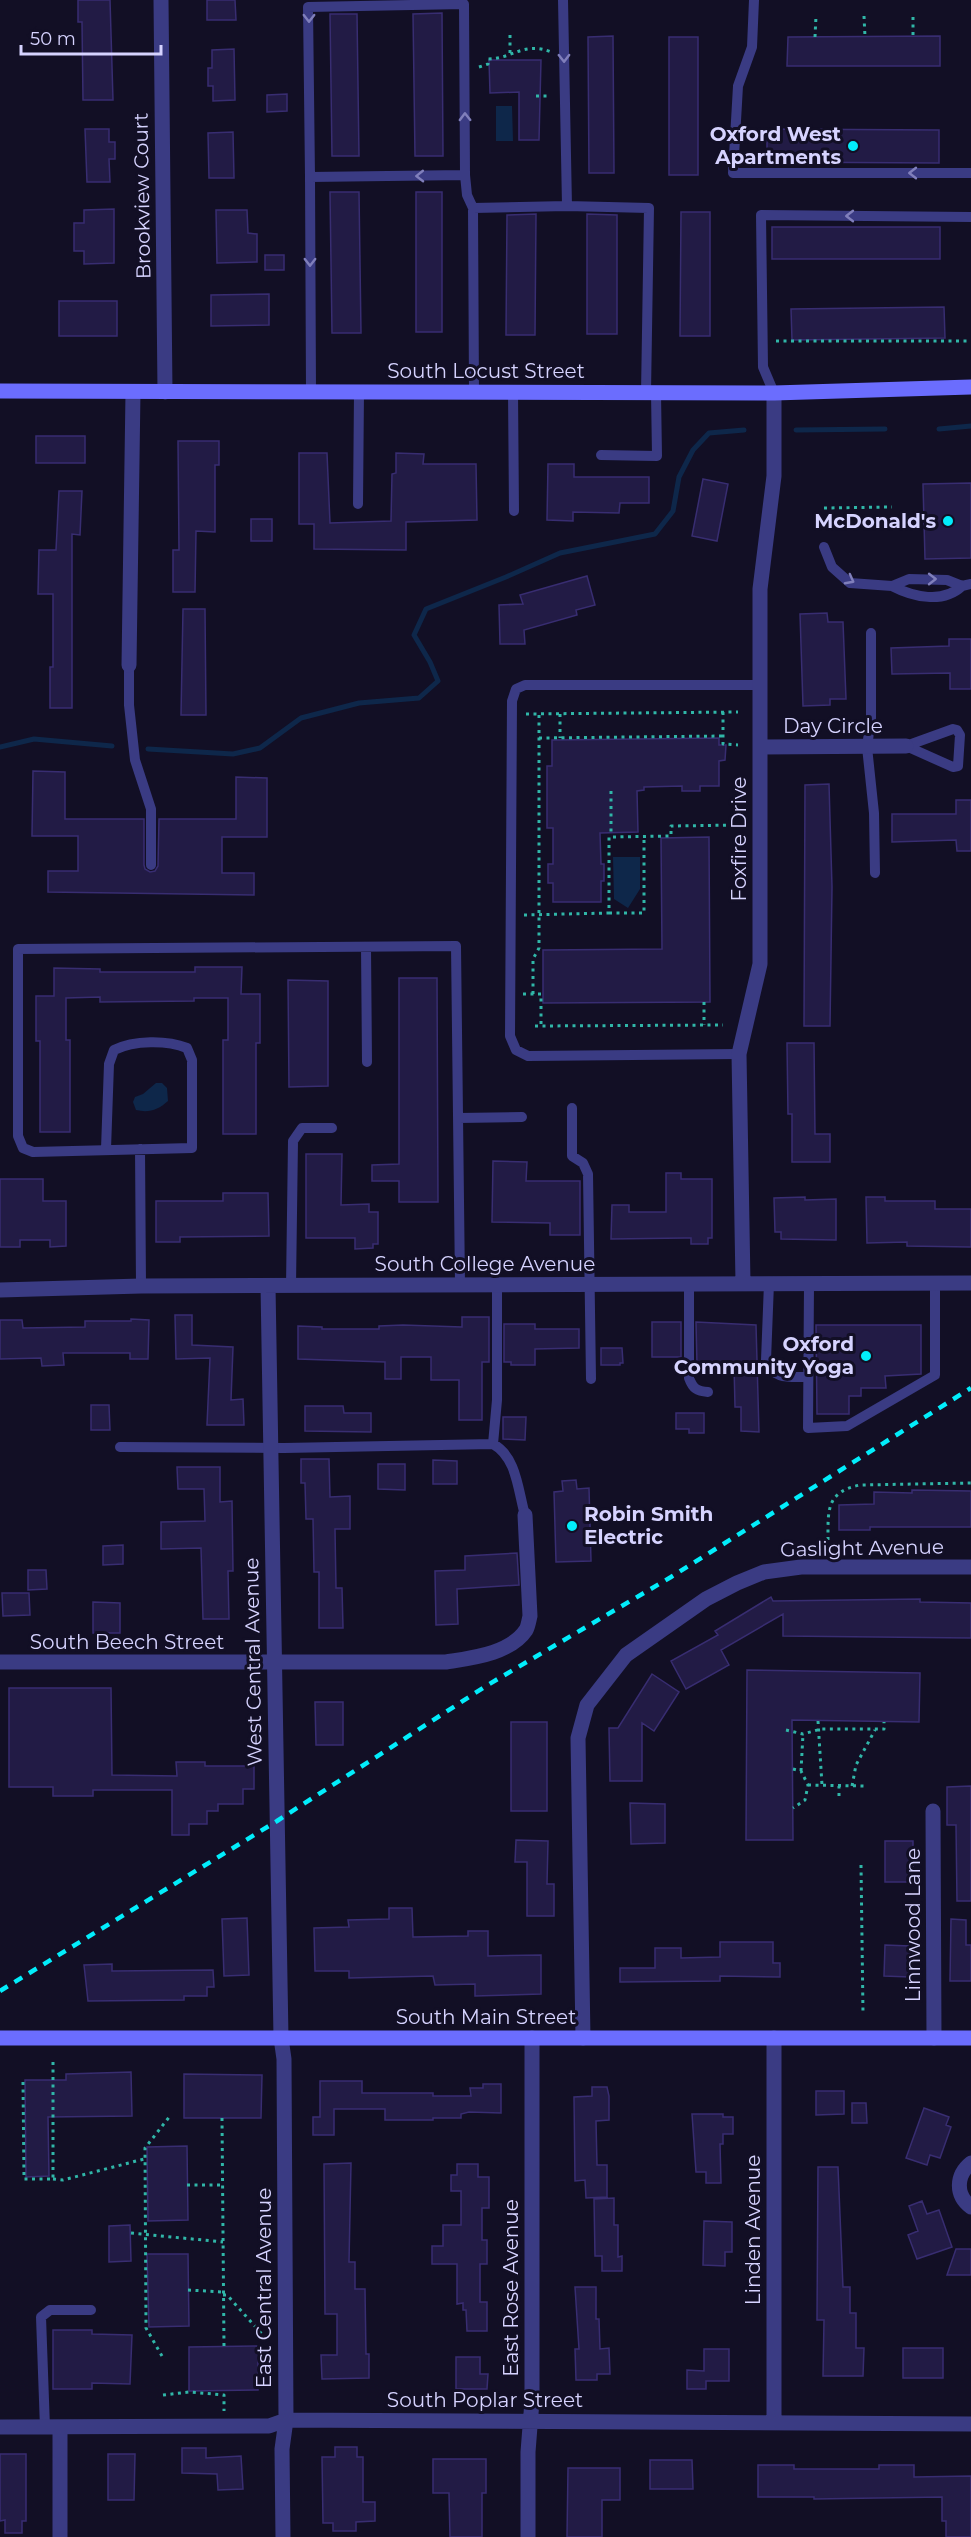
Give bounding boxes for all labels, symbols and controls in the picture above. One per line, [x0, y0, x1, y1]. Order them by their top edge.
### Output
one-way arrow [302, 13, 315, 22]
scale bar [21, 18, 160, 56]
text: 50 m [30, 28, 76, 50]
one-way arrow [558, 54, 570, 63]
one-way arrow [459, 112, 471, 121]
street label: Brookview Court [129, 113, 155, 279]
place label: Oxford West Apartments [710, 122, 841, 169]
marker: Oxford West Apartments [846, 139, 860, 153]
one-way arrow [908, 167, 917, 179]
one-way arrow [415, 170, 424, 182]
one-way arrow [845, 210, 854, 222]
one-way arrow [304, 258, 317, 267]
street label: South Locust Street [387, 359, 585, 383]
place label: McDonald's [814, 509, 936, 533]
marker: McDonald's [941, 514, 955, 528]
one-way arrow [844, 573, 854, 584]
one-way arrow [927, 573, 936, 586]
street label: Day Circle [783, 714, 883, 738]
street label: Foxfire Drive [727, 777, 751, 901]
street label: South College Avenue [375, 1252, 595, 1276]
place label: Oxford Community Yoga [674, 1332, 854, 1379]
marker: Oxford Community Yoga [859, 1349, 873, 1363]
place label: Robin Smith Electric [584, 1502, 713, 1549]
marker: Robin Smith Electric [565, 1519, 579, 1533]
street label: Gaslight Avenue [780, 1535, 944, 1561]
street label: West Central Avenue [239, 1557, 267, 1767]
street label: South Beech Street [30, 1630, 224, 1654]
street label: Linnwood Lane [901, 1848, 925, 2002]
street label: South Main Street [396, 2005, 576, 2029]
street label: Linden Avenue [741, 2155, 765, 2305]
street label: East Central Avenue [252, 2188, 276, 2388]
street label: East Rose Avenue [499, 2199, 523, 2377]
street label: South Poplar Street [387, 2388, 583, 2412]

